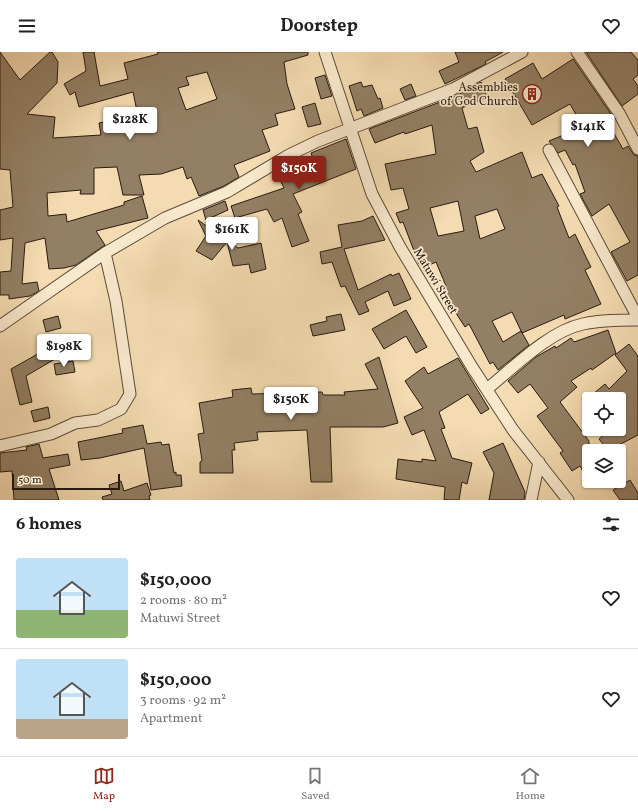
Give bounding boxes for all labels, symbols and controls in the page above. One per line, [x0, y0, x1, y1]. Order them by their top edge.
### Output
text: Doorstep [280, 14, 358, 39]
icon: menu [16, 15, 38, 37]
icon: heart [600, 15, 622, 37]
place label: Assemblies of God Church [441, 80, 518, 110]
building icon: Assemblies of God Church [521, 83, 543, 105]
pin: $128K [102, 107, 158, 141]
text: $128K [112, 111, 148, 129]
pin: $141K [560, 114, 616, 148]
text: $141K [571, 118, 606, 136]
pin: $150K [271, 156, 327, 190]
text: $150K [281, 160, 317, 178]
pin: $161K [204, 217, 260, 251]
text: $161K [215, 221, 249, 239]
street label: Matuwi Street [409, 246, 461, 317]
pin: $198K [36, 334, 92, 368]
text: $198K [46, 338, 82, 356]
pin: $150K [263, 387, 319, 421]
text: $150K [273, 391, 309, 409]
map controls [582, 392, 626, 488]
button: locate [582, 392, 626, 436]
button: layers [582, 444, 626, 488]
scale bar [12, 472, 120, 491]
text: 50 m [18, 473, 42, 488]
text: 6 homes [16, 513, 82, 536]
icon: filters [600, 513, 622, 535]
text: $150,000 [140, 569, 211, 592]
icon: home [48, 574, 96, 622]
icon: heart [600, 587, 622, 609]
text: 2 rooms · 80 m² [140, 592, 227, 610]
text: Matuwi Street [140, 610, 221, 628]
text: $150,000 [140, 669, 211, 692]
icon: home [48, 675, 96, 723]
icon: heart [600, 688, 622, 710]
text: 3 rooms · 92 m² [140, 692, 226, 710]
text: Apartment [140, 710, 203, 728]
tab: Map [93, 765, 115, 804]
tab: Saved [301, 765, 330, 804]
tab: Home [516, 765, 545, 804]

